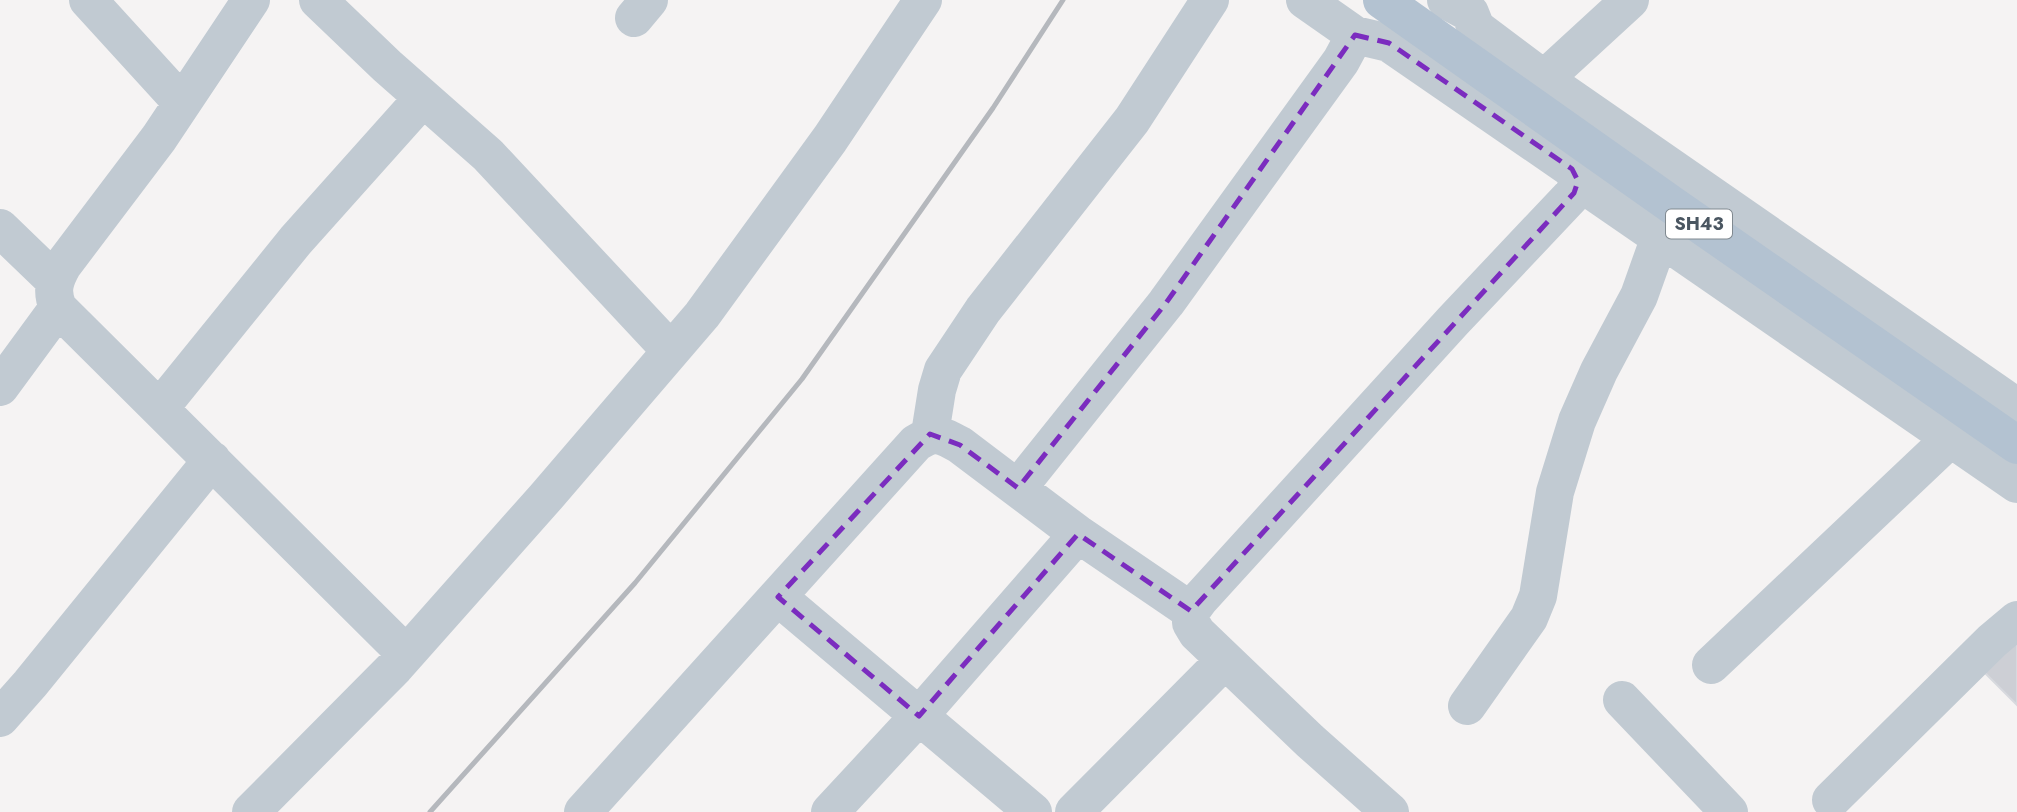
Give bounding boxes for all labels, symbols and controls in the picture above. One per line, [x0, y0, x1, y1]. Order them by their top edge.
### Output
road number: SH43 [1666, 210, 1732, 238]

